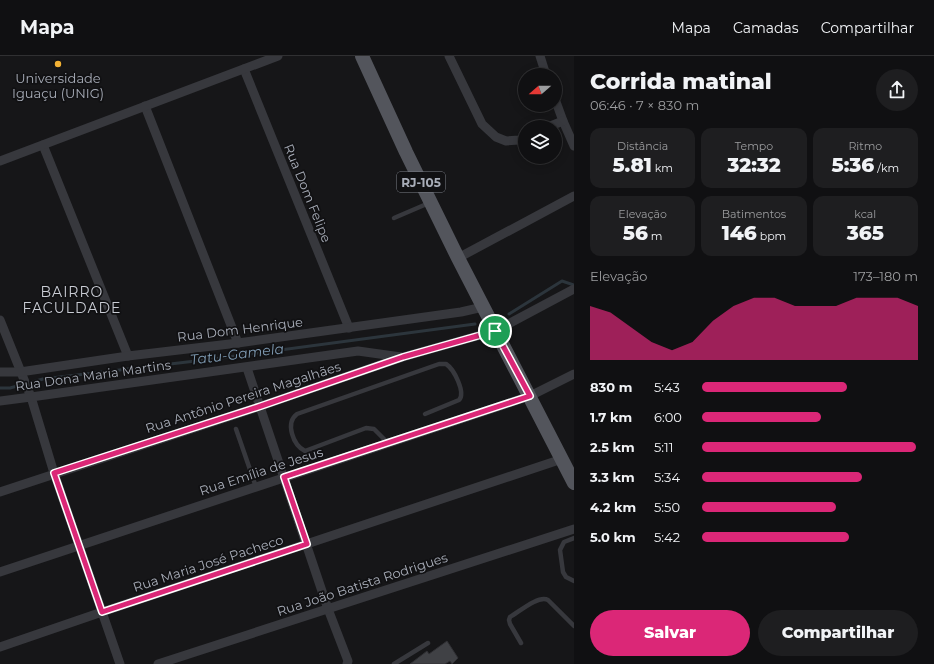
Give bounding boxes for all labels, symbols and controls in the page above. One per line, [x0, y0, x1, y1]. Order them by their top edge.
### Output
text: Mapa [20, 16, 75, 39]
text: Mapa [672, 19, 711, 37]
text: Camadas [733, 19, 799, 37]
text: Compartilhar [821, 19, 914, 37]
marker: Universidade Iguaçu (UNIG) [53, 59, 63, 69]
north arrow [518, 68, 562, 112]
map controls [518, 68, 562, 164]
text: Corrida matinal [590, 68, 772, 95]
button: share [876, 69, 918, 111]
place label: Universidade Iguaçu (UNIG) [12, 70, 104, 101]
text: 06:46 · 7 × 830 m [590, 97, 699, 113]
button: layers [518, 120, 562, 164]
text: Distância [617, 139, 668, 153]
text: Tempo [735, 139, 773, 153]
text: Ritmo [848, 139, 882, 153]
street label: Rua Dom Felipe [281, 141, 335, 245]
text: 5.81 [612, 153, 652, 177]
text: 32:32 [727, 153, 781, 177]
text: 5:36 [832, 153, 874, 177]
text: km [652, 161, 673, 175]
text: /km [874, 161, 899, 175]
road number: RJ-105 [397, 172, 445, 192]
text: Elevação [618, 207, 667, 221]
text: Batimentos [722, 207, 786, 221]
text: kcal [854, 207, 876, 221]
text: 56 [623, 221, 648, 245]
text: 146 [722, 221, 757, 245]
text: 365 [847, 221, 884, 245]
text: m [648, 229, 663, 243]
text: bpm [757, 229, 786, 243]
text: Elevação [590, 268, 648, 284]
text: 173–180 m [853, 268, 918, 284]
district label: BAIRRO FACULDADE [23, 283, 121, 317]
street label: Rua Dom Henrique [176, 313, 304, 345]
pin [478, 314, 512, 348]
icon: arrive [484, 320, 506, 342]
water label: Tatu-Gamela [189, 339, 285, 369]
street label: Rua Dona Maria Martins [14, 356, 172, 394]
street label: Rua Antônio Pereira Magalhães [143, 358, 343, 436]
text: 830 m [590, 379, 632, 395]
text: 5:43 [654, 379, 680, 395]
text: 1.7 km [590, 409, 632, 425]
text: 6:00 [654, 409, 682, 425]
text: 2.5 km [590, 439, 635, 455]
text: 5:11 [654, 439, 674, 455]
street label: Rua Emília de Jesus [197, 443, 325, 499]
text: 3.3 km [590, 469, 635, 485]
text: 5:34 [654, 469, 680, 485]
text: 4.2 km [590, 499, 636, 515]
text: 5:50 [654, 499, 680, 515]
text: 5.0 km [590, 529, 636, 545]
text: 5:42 [654, 529, 680, 545]
street label: Rua Maria José Pacheco [131, 531, 285, 595]
street label: Rua João Batista Rodrigues [275, 549, 449, 619]
button: Salvar [590, 610, 750, 656]
button: Compartilhar [758, 610, 918, 656]

